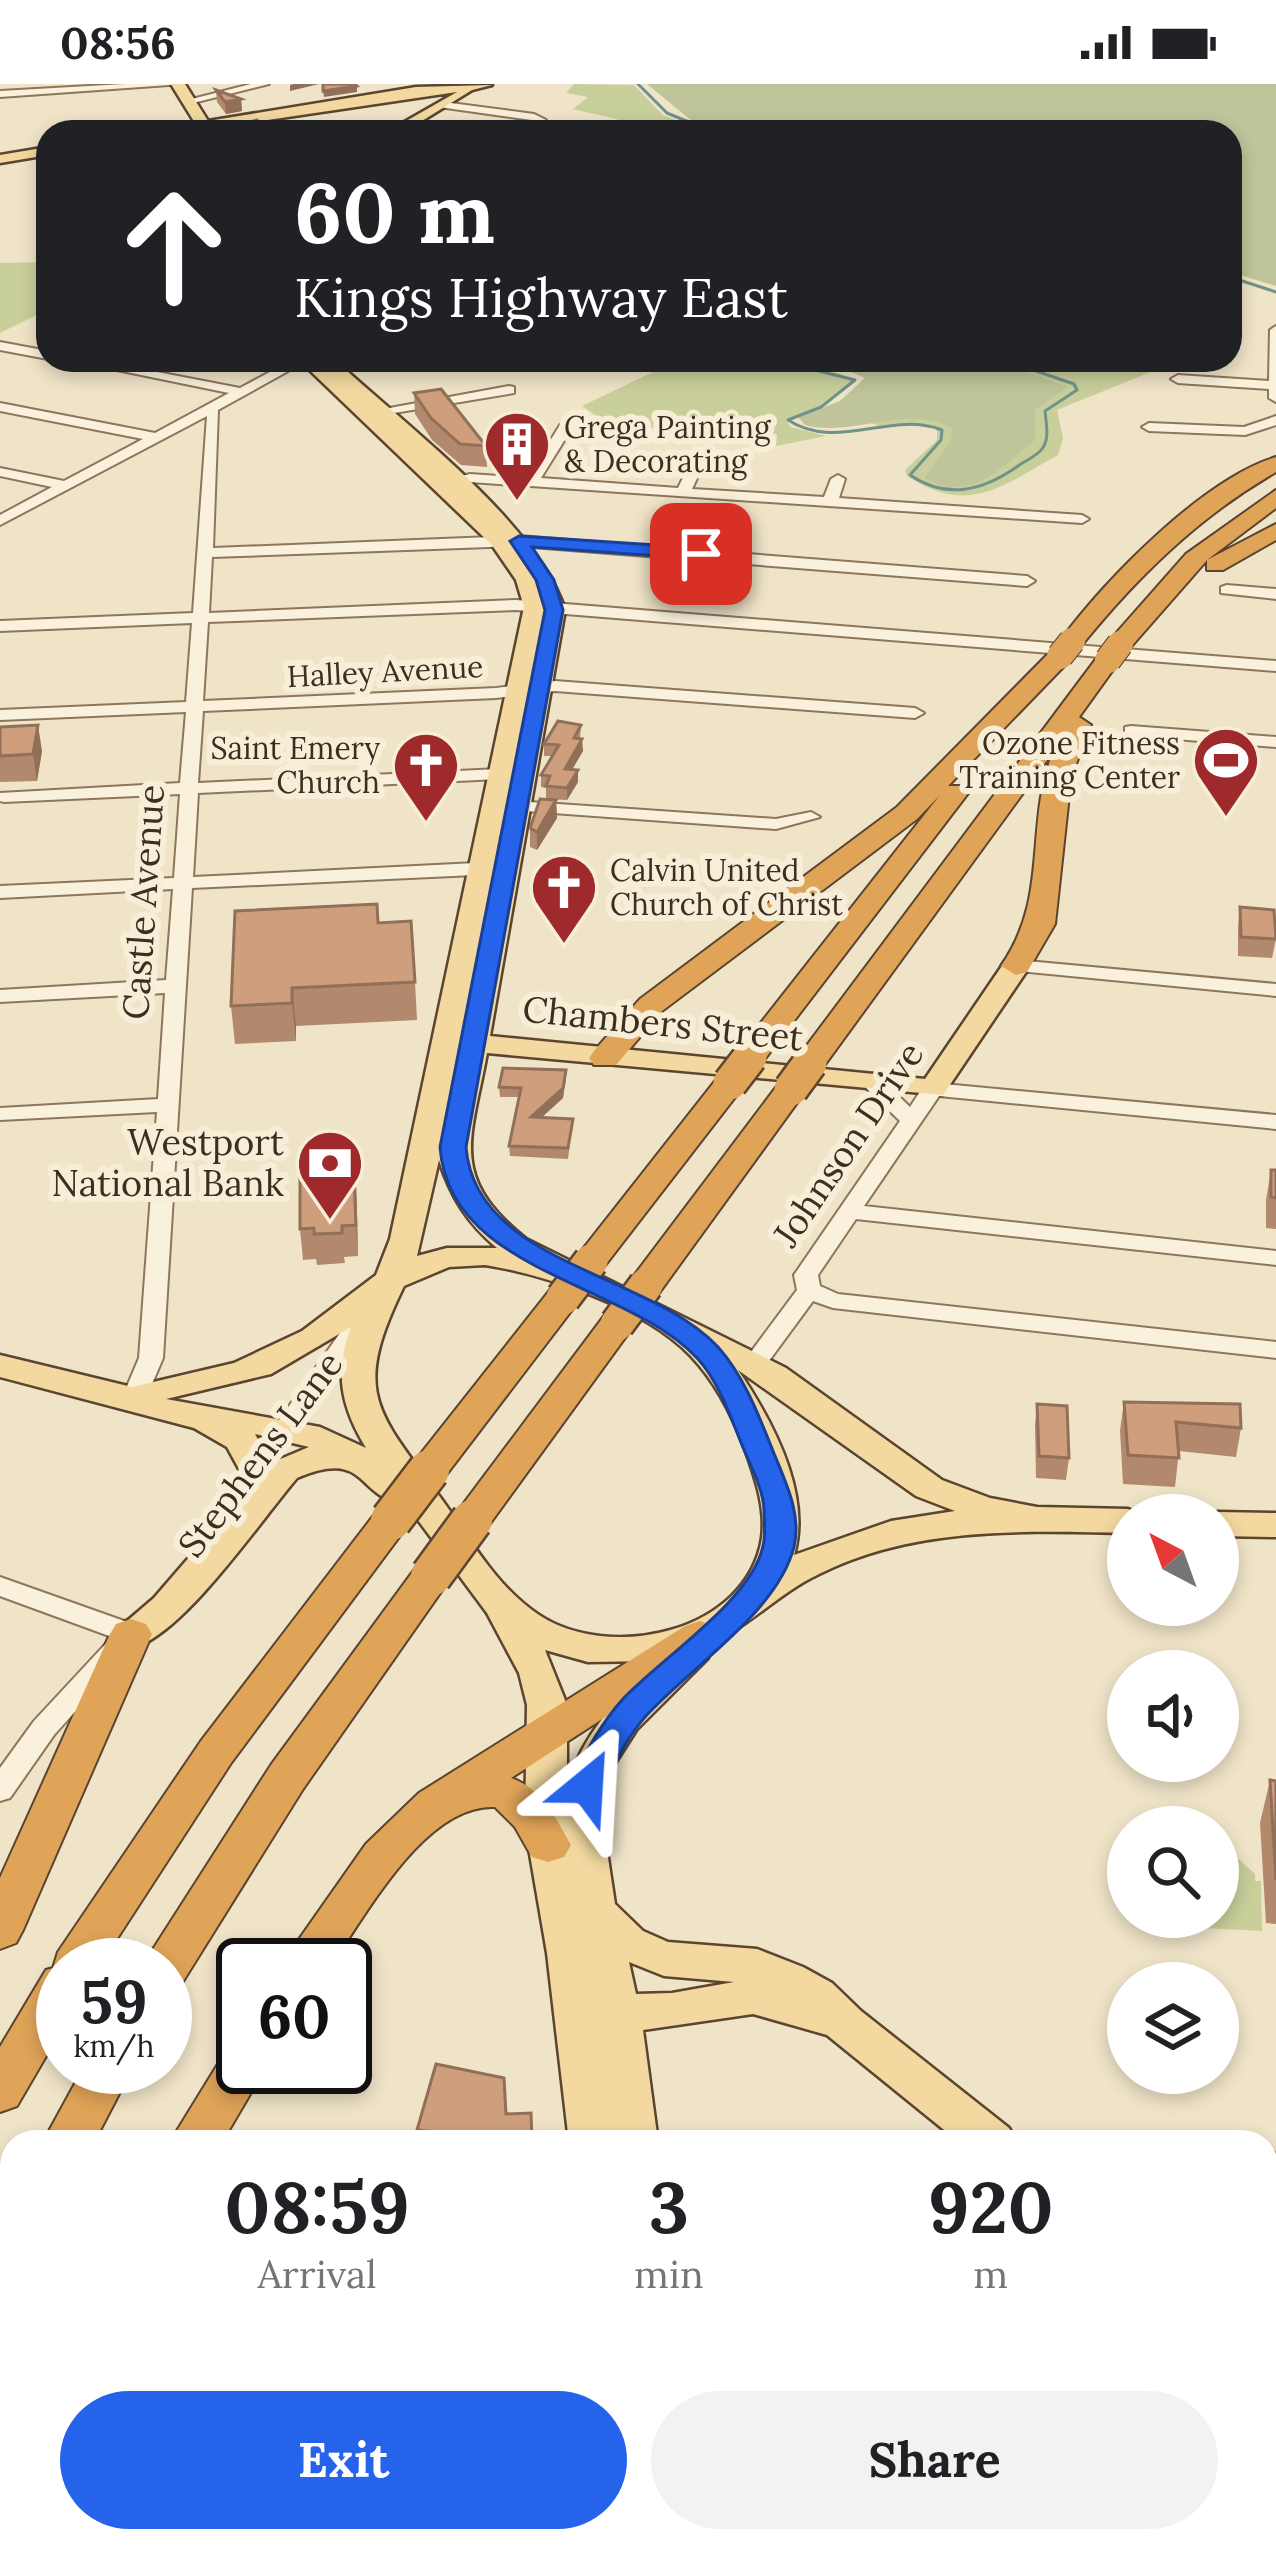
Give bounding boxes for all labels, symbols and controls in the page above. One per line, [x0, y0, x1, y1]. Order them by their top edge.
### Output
text: 08:56 [60, 14, 176, 71]
text: 60 m [294, 158, 495, 266]
icon: ahead [96, 168, 252, 324]
text: Kings Highway East [294, 263, 788, 332]
place label: Grega Painting & Decorating [564, 408, 772, 481]
building icon: Grega Painting & Decorating [482, 409, 552, 503]
pin [650, 503, 752, 605]
icon: arrive [668, 521, 734, 587]
street label: Halley Avenue [286, 647, 484, 696]
place label: Ozone Fitness Training Center [959, 724, 1180, 797]
sports icon: Ozone Fitness Training Center [1191, 725, 1261, 819]
place label: Saint Emery Church [211, 729, 380, 801]
church icon: Saint Emery Church [391, 730, 461, 824]
street label: Castle Avenue [112, 783, 174, 1021]
place label: Calvin United Church of Christ [610, 851, 843, 923]
church icon: Calvin United Church of Christ [529, 852, 599, 946]
street label: Chambers Street [520, 985, 806, 1061]
street label: Johnson Drive [762, 1033, 933, 1256]
place label: Westport National Bank [51, 1119, 285, 1206]
bank icon: Westport National Bank [295, 1128, 365, 1222]
street label: Stephens Lane [168, 1342, 352, 1566]
north arrow [1107, 1494, 1239, 1626]
map controls [1107, 1494, 1239, 2094]
button: sound [1107, 1650, 1239, 1782]
position arrow [524, 1723, 650, 1849]
button: search [1107, 1806, 1239, 1938]
speed limit sign: 60 [216, 1938, 372, 2094]
button: layers [1107, 1962, 1239, 2094]
text: 59 [81, 1963, 147, 2039]
text: km/h [73, 2027, 155, 2065]
text: 08:59 [224, 2161, 410, 2253]
text: 3 [649, 2161, 689, 2253]
text: 920 [928, 2161, 1054, 2253]
text: Arrival [257, 2249, 377, 2299]
text: min [634, 2249, 704, 2299]
text: m [973, 2249, 1008, 2299]
button: Exit [60, 2391, 627, 2529]
button: Share [651, 2391, 1218, 2529]

